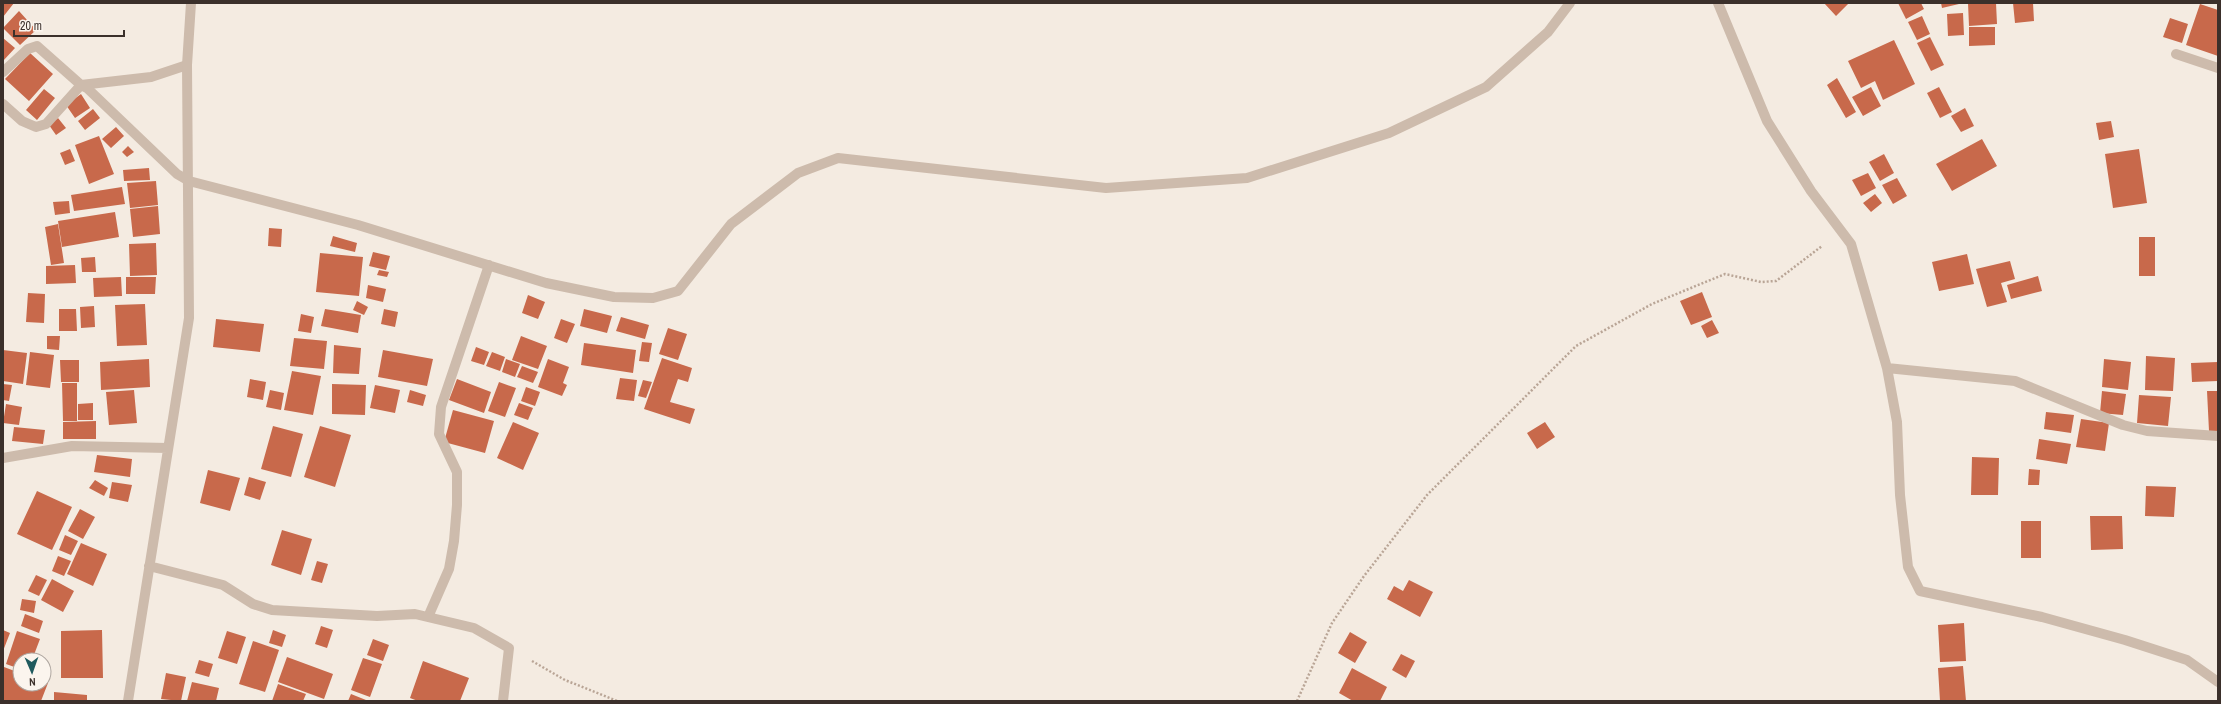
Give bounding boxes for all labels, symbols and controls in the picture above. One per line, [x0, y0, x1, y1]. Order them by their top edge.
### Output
scale bar [14, 12, 124, 38]
text: 20 m [20, 18, 42, 34]
north arrow [12, 652, 52, 692]
text: N [29, 675, 36, 689]

